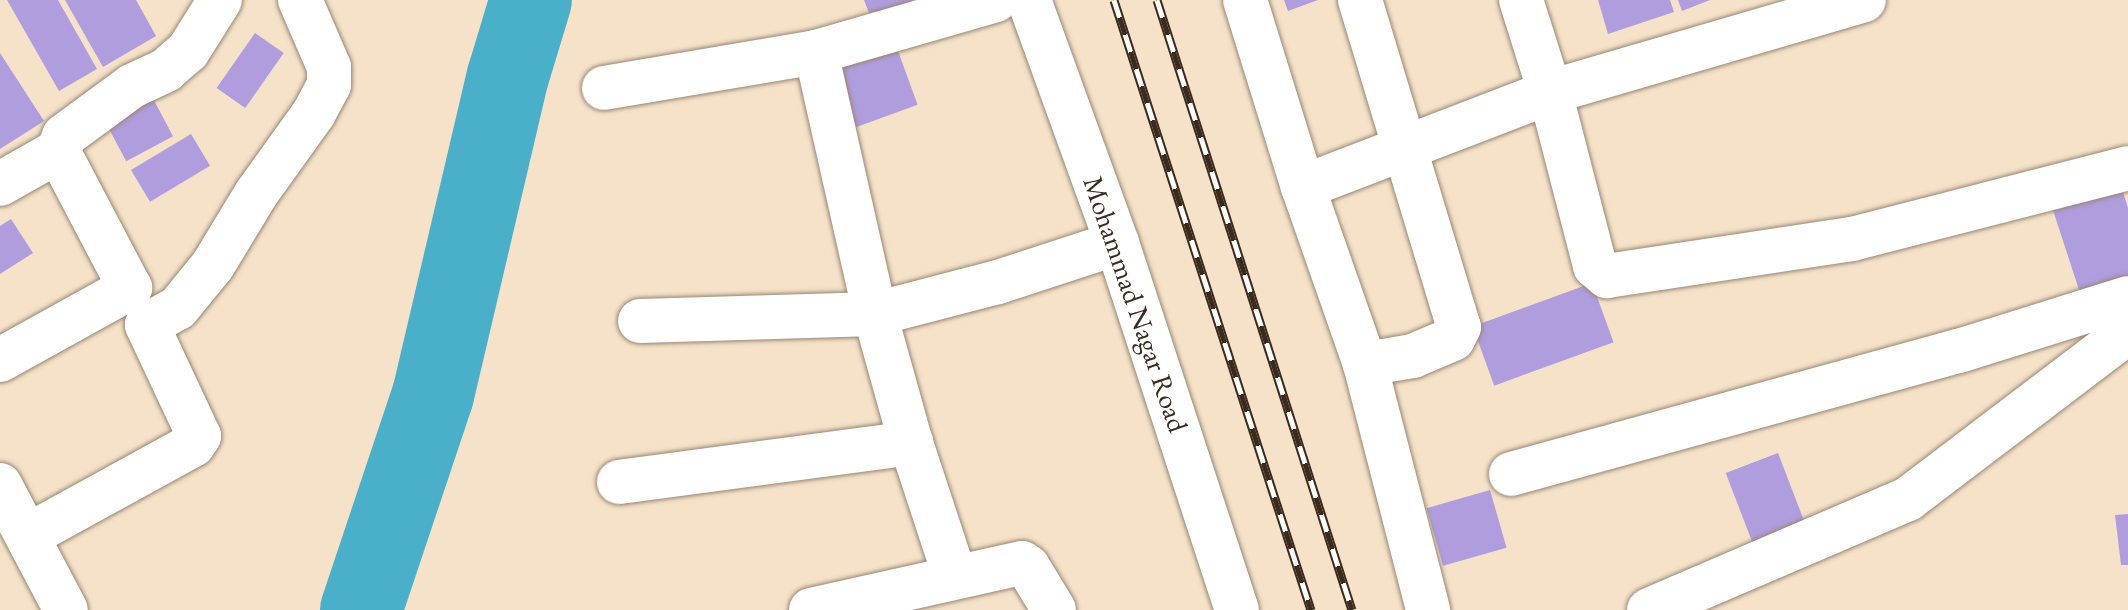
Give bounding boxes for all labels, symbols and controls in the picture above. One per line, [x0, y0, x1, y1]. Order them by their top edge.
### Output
street label: Mohammad Nagar Road [1076, 172, 1196, 436]

